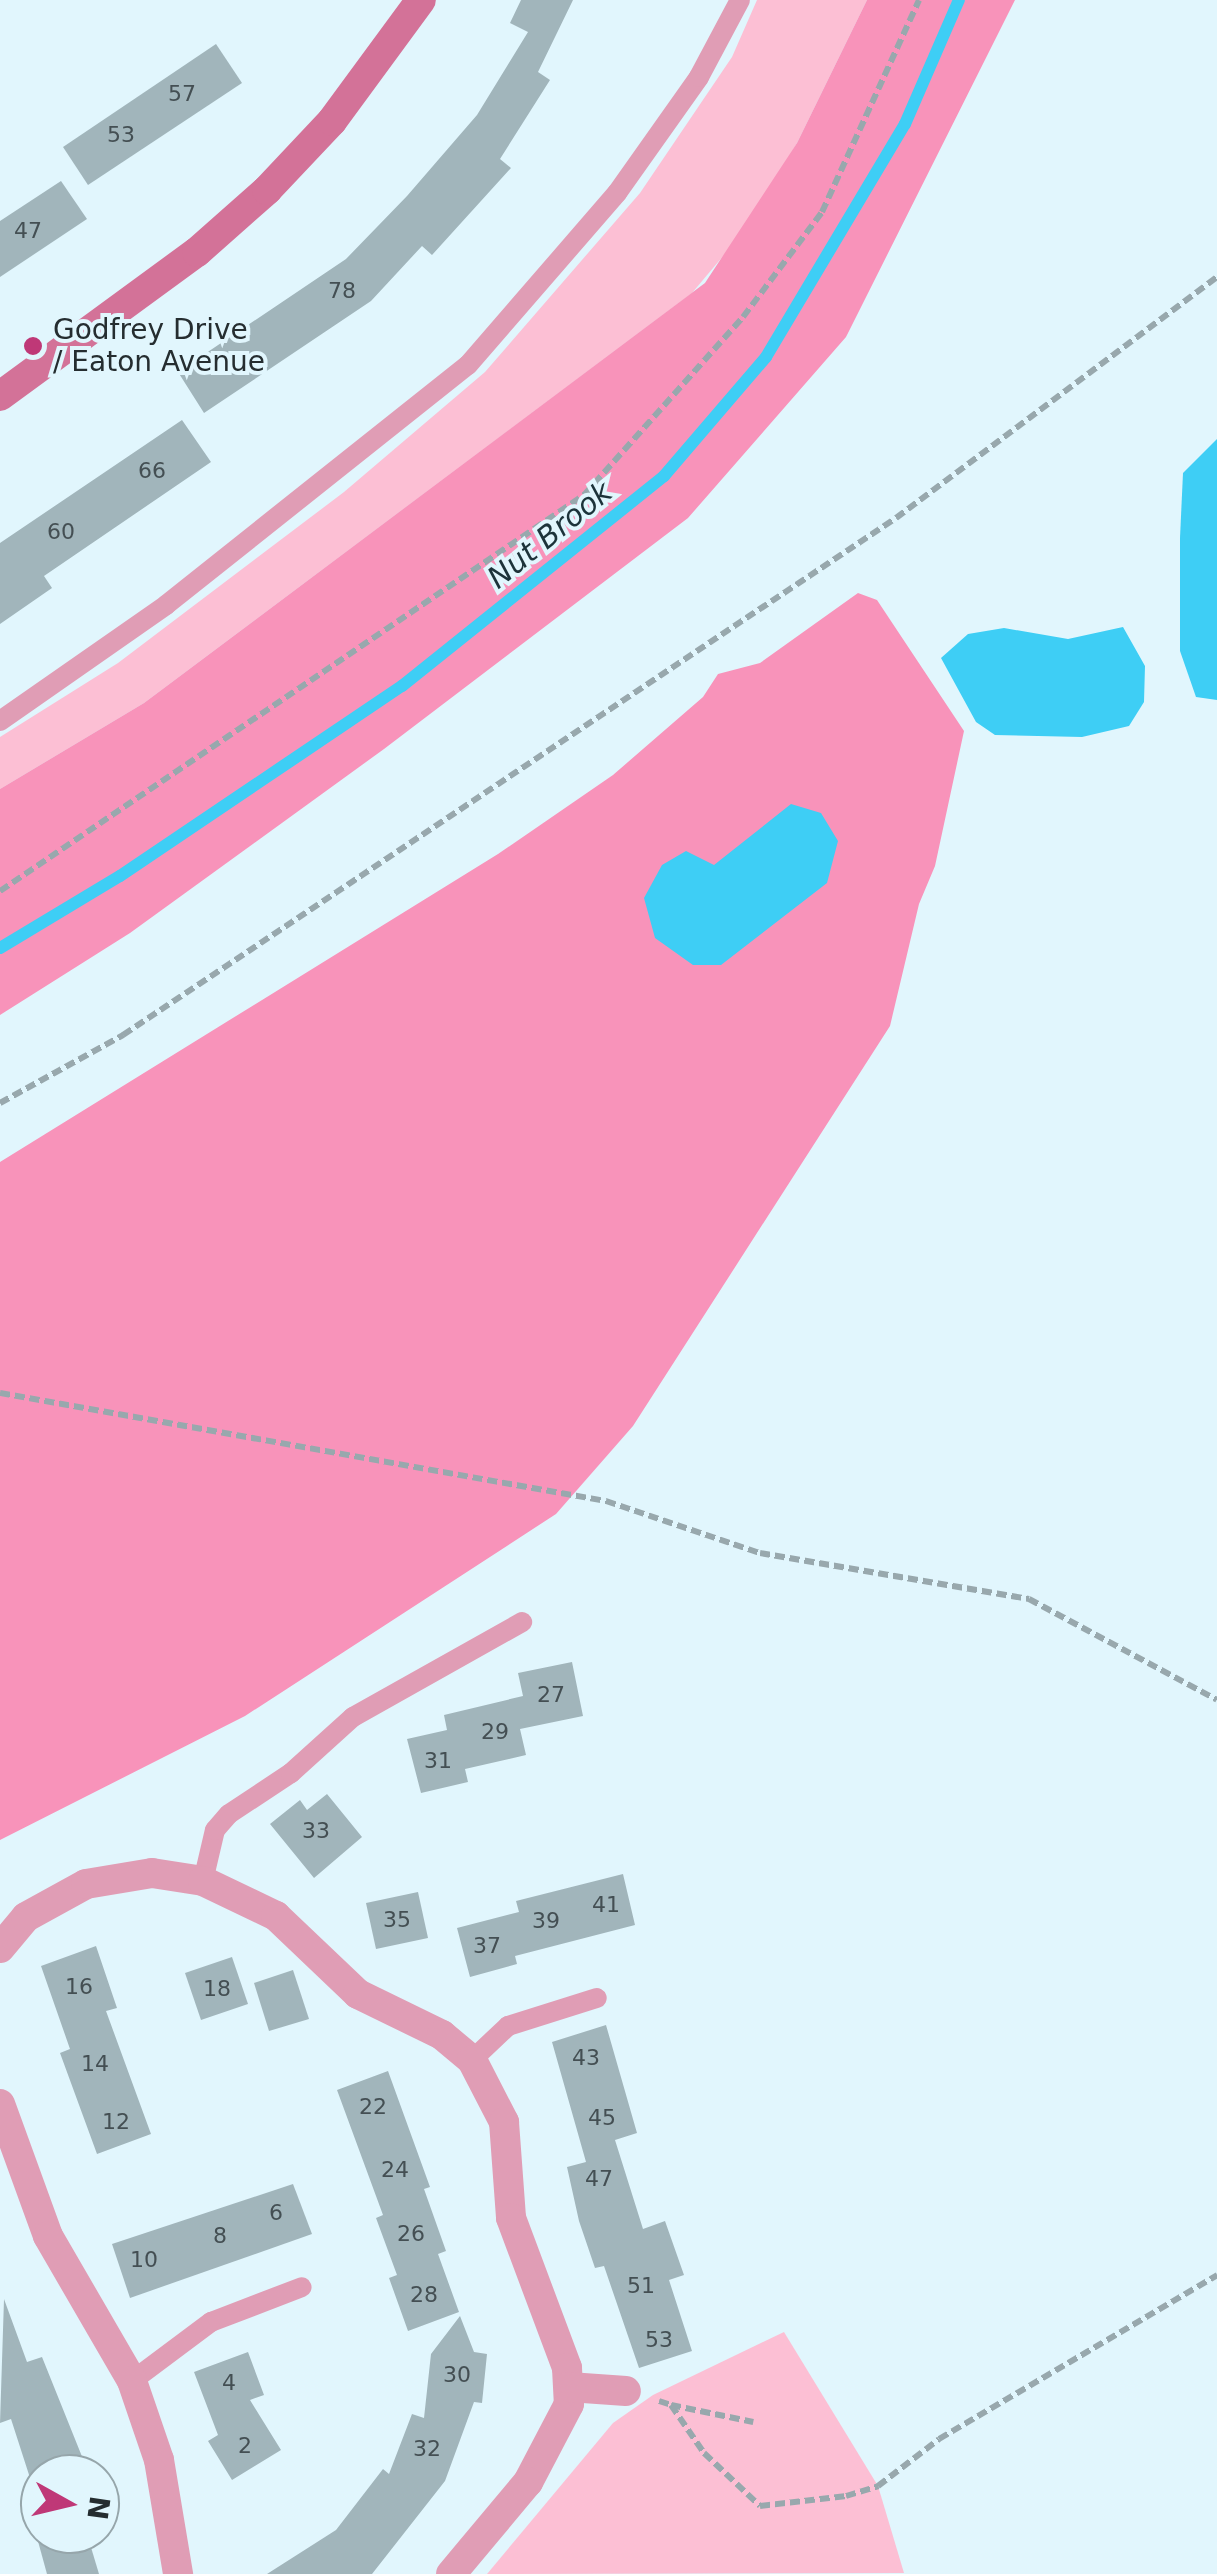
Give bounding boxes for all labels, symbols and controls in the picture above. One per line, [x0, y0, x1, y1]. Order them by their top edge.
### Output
house number: 57 [168, 81, 196, 107]
house number: 53 [107, 122, 135, 148]
house number: 47 [14, 218, 42, 244]
house number: 78 [328, 278, 356, 304]
place label: Godfrey Drive / Eaton Avenue [53, 313, 265, 379]
marker: Godfrey Drive / Eaton Avenue [22, 335, 44, 357]
house number: 66 [138, 458, 166, 484]
water label: Nut Brook [480, 474, 620, 596]
house number: 60 [47, 519, 75, 545]
house number: 27 [537, 1682, 565, 1708]
house number: 29 [481, 1719, 509, 1745]
house number: 31 [424, 1748, 452, 1774]
house number: 33 [302, 1818, 330, 1844]
house number: 41 [592, 1892, 620, 1918]
house number: 35 [383, 1907, 411, 1933]
house number: 39 [532, 1908, 560, 1934]
house number: 37 [473, 1933, 501, 1959]
house number: 16 [65, 1974, 93, 2000]
house number: 18 [203, 1976, 231, 2002]
house number: 43 [572, 2045, 600, 2071]
house number: 14 [81, 2051, 109, 2077]
house number: 22 [359, 2094, 387, 2120]
house number: 45 [588, 2105, 616, 2131]
house number: 12 [102, 2109, 130, 2135]
house number: 24 [381, 2157, 409, 2183]
house number: 47 [585, 2166, 613, 2192]
house number: 6 [269, 2200, 283, 2226]
house number: 26 [397, 2221, 425, 2247]
house number: 8 [213, 2223, 227, 2249]
house number: 10 [130, 2247, 158, 2273]
house number: 51 [627, 2273, 655, 2299]
house number: 28 [410, 2282, 438, 2308]
house number: 53 [645, 2327, 673, 2353]
house number: 30 [443, 2362, 471, 2388]
house number: 4 [222, 2370, 236, 2396]
house number: 2 [238, 2433, 252, 2459]
house number: 32 [413, 2436, 441, 2462]
north arrow [20, 2454, 120, 2554]
text: N [80, 2494, 116, 2522]

